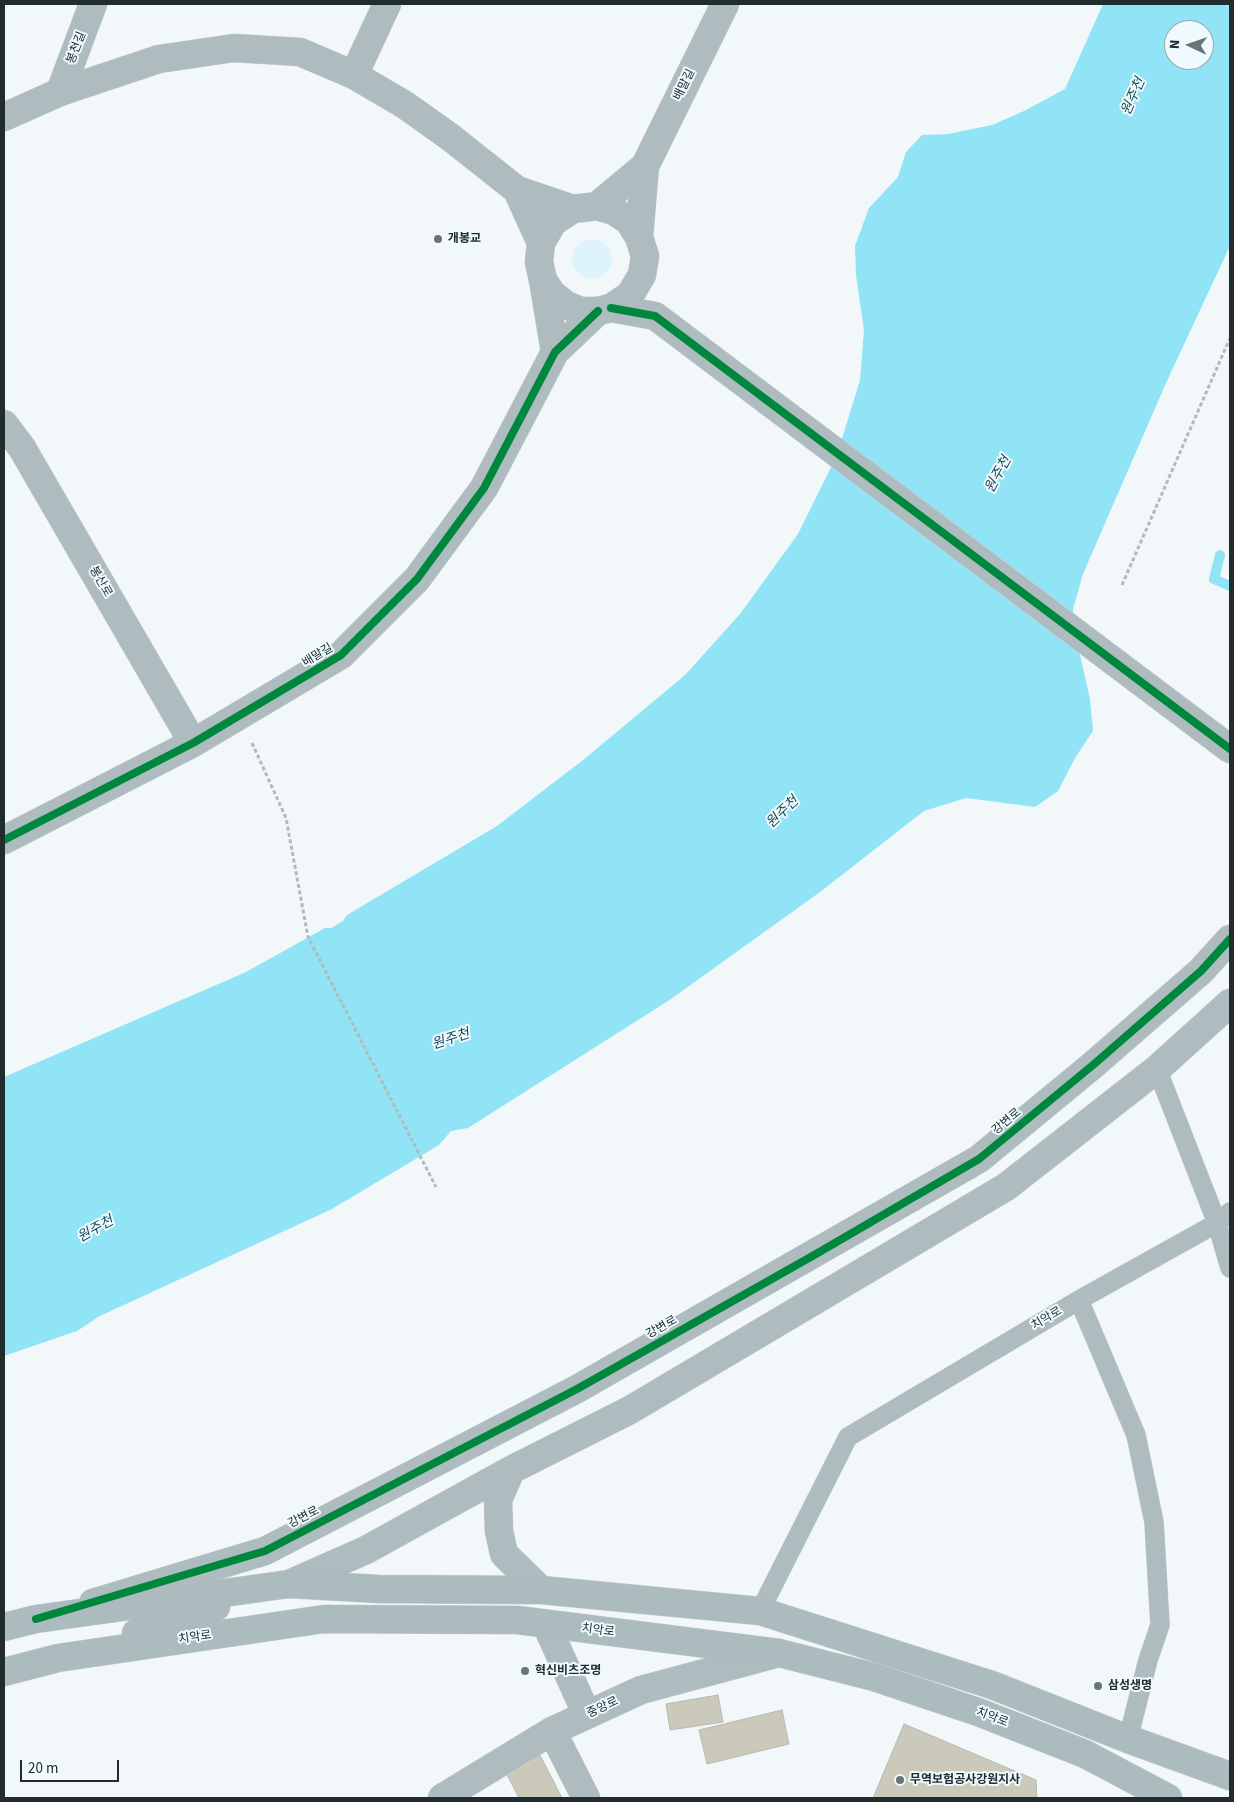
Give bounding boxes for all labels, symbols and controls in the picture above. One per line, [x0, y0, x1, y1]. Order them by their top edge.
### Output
north arrow [1164, 20, 1214, 70]
street label: 봉천길 [64, 30, 90, 66]
text: N [1165, 39, 1185, 49]
street label: 배말길 [671, 67, 699, 103]
water label: 원주천 [1118, 76, 1150, 118]
place label: 개봉교 [448, 232, 481, 246]
marker: 개봉교 [432, 233, 444, 245]
water label: 원주천 [982, 454, 1016, 496]
street label: 봉산로 [85, 564, 115, 600]
street label: 배말길 [300, 641, 336, 671]
water label: 원주천 [763, 794, 803, 832]
water label: 원주천 [430, 1026, 472, 1054]
street label: 강변로 [990, 1106, 1024, 1138]
water label: 원주천 [75, 1213, 117, 1247]
street label: 치악로 [1029, 1304, 1065, 1334]
street label: 강변로 [644, 1314, 680, 1342]
street label: 강변로 [286, 1504, 322, 1532]
street label: 치악로 [581, 1622, 615, 1640]
street label: 치악로 [178, 1629, 212, 1647]
place label: 혁신비츠조명 [535, 1664, 601, 1678]
marker: 혁신비츠조명 [519, 1665, 531, 1677]
place label: 삼성생명 [1108, 1679, 1152, 1693]
marker: 삼성생명 [1092, 1680, 1104, 1692]
street label: 중앙로 [585, 1694, 621, 1722]
street label: 치악로 [974, 1705, 1010, 1731]
scale bar [22, 1750, 121, 1782]
text: 20 m [28, 1758, 58, 1779]
place label: 무역보험공사강원지사 [910, 1773, 1020, 1787]
marker: 무역보험공사강원지사 [894, 1774, 906, 1786]

